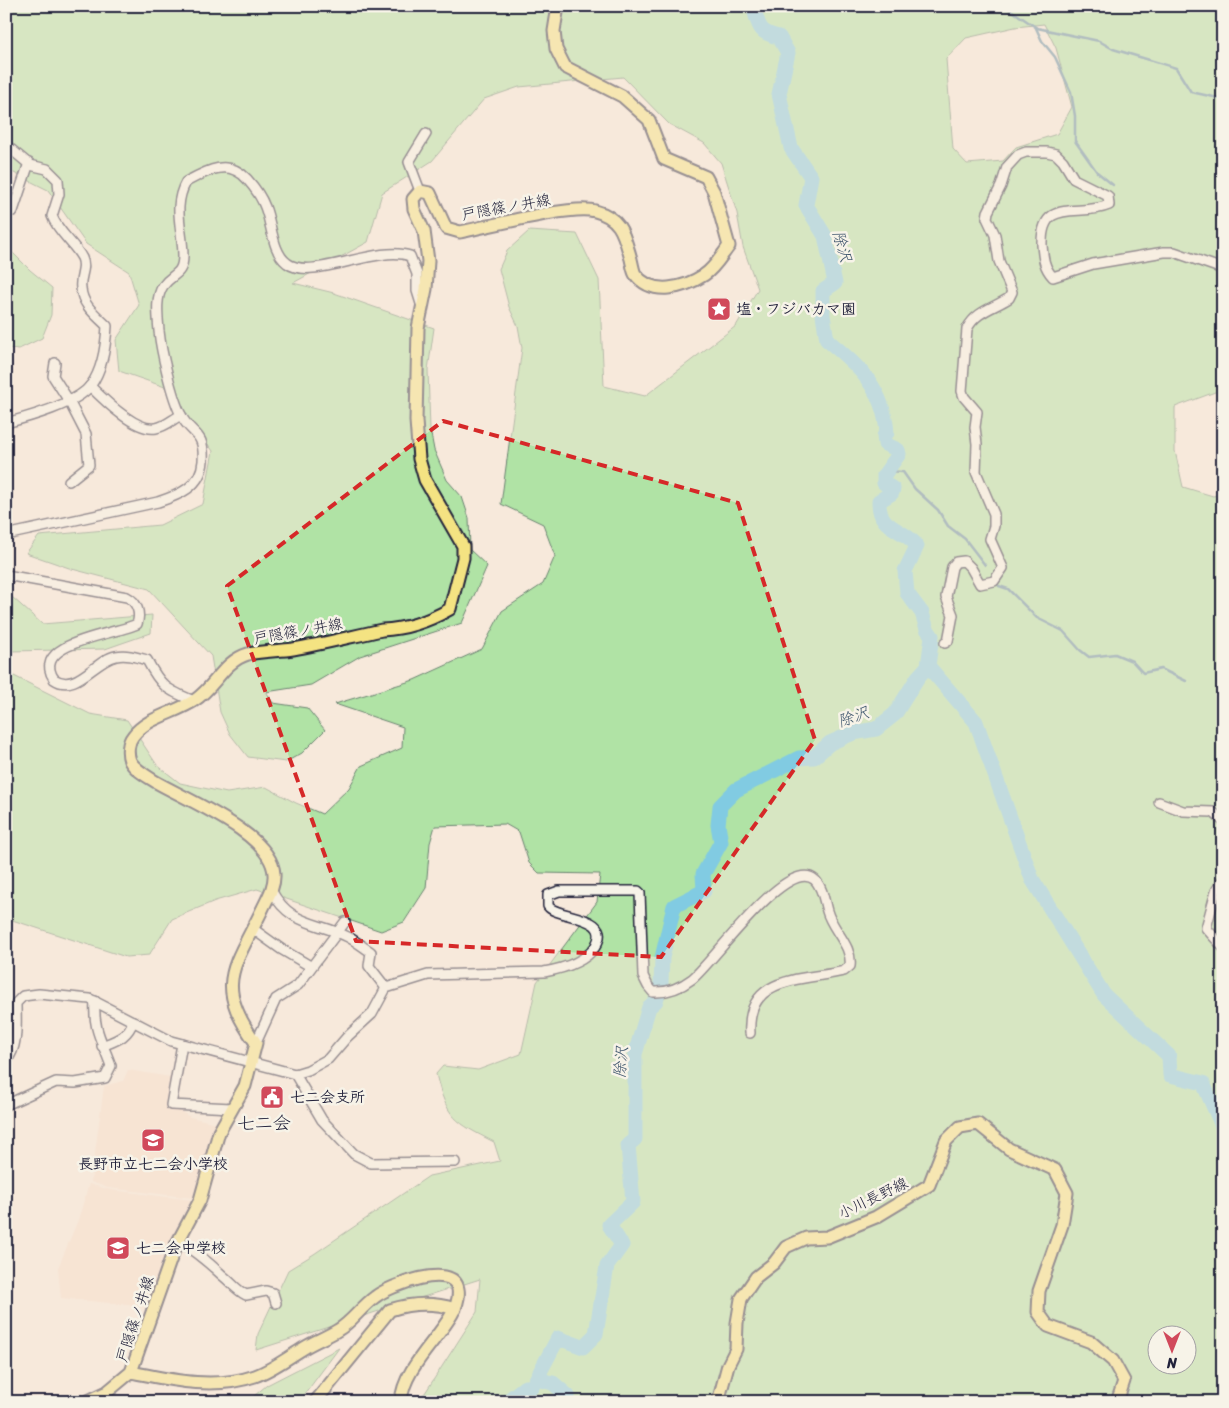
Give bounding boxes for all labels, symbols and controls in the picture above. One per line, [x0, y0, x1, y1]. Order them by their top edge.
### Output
street label: 戸隠篠ノ井線 [459, 186, 553, 228]
water label: 除沢 [824, 227, 861, 266]
place icon: 塩・フジバカマ園 [706, 296, 732, 322]
place label: 塩・フジバカマ園 [736, 296, 856, 322]
street label: 戸隠篠ノ井線 [251, 610, 345, 652]
water label: 除沢 [833, 697, 874, 735]
water label: 除沢 [605, 1044, 636, 1079]
public building icon: 七二会支所 [259, 1084, 285, 1110]
place label: 七二会支所 [290, 1084, 365, 1110]
district label: 七二会 [237, 1107, 291, 1139]
school or university icon: 長野市立七二会小学校 [140, 1127, 166, 1153]
place label: 長野市立七二会小学校 [78, 1151, 228, 1177]
street label: 小川長野線 [834, 1170, 912, 1226]
school or university icon: 七二会中学校 [105, 1235, 131, 1261]
place label: 七二会中学校 [136, 1235, 226, 1261]
street label: 戸隠篠ノ井線 [109, 1272, 161, 1366]
north arrow [1146, 1326, 1196, 1376]
text: N [1167, 1350, 1178, 1375]

